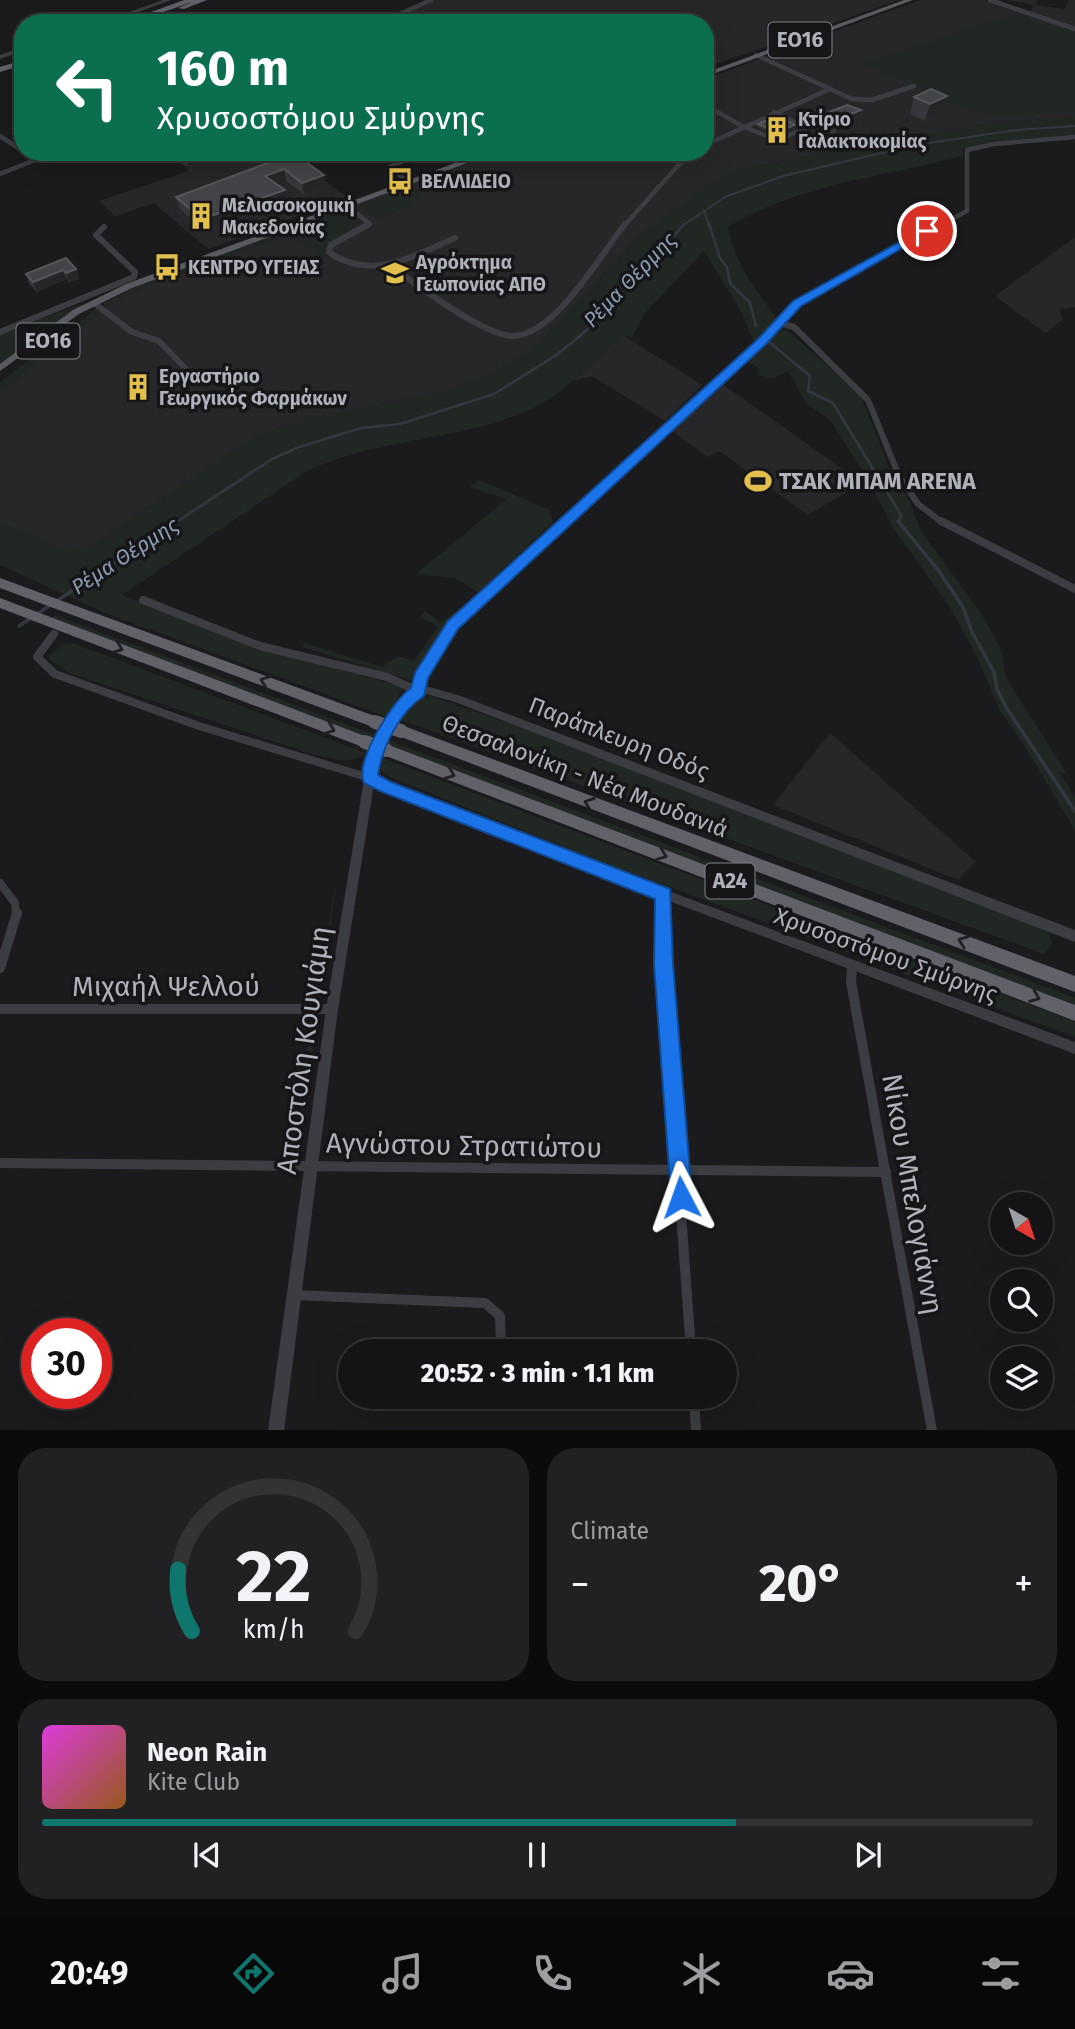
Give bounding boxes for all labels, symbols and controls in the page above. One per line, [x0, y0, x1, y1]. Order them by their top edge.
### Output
road number: ΕΟ16 [768, 22, 832, 58]
text: 160 m [157, 39, 289, 98]
icon: left [42, 42, 133, 133]
text: Χρυσοστόμου Σμύρνης [157, 99, 485, 137]
place label: Κτίριο Γαλακτοκομίας [798, 108, 927, 153]
building icon: Κτίριο Γαλακτοκομίας [762, 115, 792, 145]
bus stop icon: ΒΕΛΛΙΔΕΙΟ [385, 166, 415, 196]
place label: ΒΕΛΛΙΔΕΙΟ [421, 170, 511, 193]
place label: Μελισσοκομική Μακεδονίας [222, 194, 355, 239]
building icon: Μελισσοκομική Μακεδονίας [186, 201, 216, 231]
pin [897, 201, 957, 261]
icon: arrive [908, 212, 946, 250]
water label: Ρέμα Θέρμης [578, 227, 682, 333]
place label: Αγρόκτημα Γεωπονίας ΑΠΘ [415, 251, 546, 296]
bus stop icon: ΚΕΝΤΡΟ ΥΓΕΙΑΣ [152, 252, 182, 282]
place label: ΚΕΝΤΡΟ ΥΓΕΙΑΣ [188, 256, 320, 279]
school or university icon: Αγρόκτημα Γεωπονίας ΑΠΘ [380, 258, 410, 288]
road number: ΕΟ16 [16, 324, 80, 358]
place label: Εργαστήριο Γεωργικός Φαρμάκων [159, 365, 347, 410]
building icon: Εργαστήριο Γεωργικός Φαρμάκων [123, 372, 153, 402]
sports icon: ΤΣΑΚ ΜΠΑΜ ARENA [743, 466, 773, 496]
place label: ΤΣΑΚ ΜΠΑΜ ARENA [779, 467, 976, 495]
water label: Ρέμα Θέρμης [67, 512, 184, 600]
one-way arrow [111, 640, 123, 654]
one-way arrow [259, 675, 271, 689]
street label: Παράπλευρη Οδός [525, 691, 713, 785]
street label: Θεσσαλονίκη - Νέα Μουδανιά [438, 708, 732, 844]
one-way arrow [324, 721, 336, 735]
one-way arrow [443, 766, 455, 780]
one-way arrow [584, 797, 596, 811]
one-way arrow [656, 847, 668, 861]
road number: Α24 [706, 864, 754, 898]
street label: Χρυσοστόμου Σμύρνης [771, 902, 1002, 1009]
street label: Αποστόλη Κουγιάμη [270, 924, 337, 1176]
one-way arrow [958, 936, 970, 950]
street label: Μιχαήλ Ψελλού [72, 970, 260, 1003]
one-way arrow [1029, 989, 1041, 1003]
street label: Νίκου Μπελογιάννη [875, 1071, 950, 1317]
street label: Αγνώστου Στρατιώτου [326, 1127, 602, 1164]
position arrow [644, 1160, 718, 1234]
north arrow [990, 1192, 1054, 1255]
map controls [990, 1192, 1053, 1409]
button: search [990, 1269, 1053, 1332]
speed limit sign: 30 [21, 1318, 112, 1409]
button: layers [990, 1346, 1053, 1409]
text: 20:52 · 3 min · 1.1 km [421, 1358, 654, 1389]
text: Climate [571, 1517, 649, 1545]
text: 22 [236, 1533, 311, 1620]
text: 20° [759, 1552, 844, 1615]
text: − [571, 1561, 590, 1607]
text: + [1014, 1561, 1033, 1607]
text: km/h [242, 1614, 304, 1644]
text: Neon Rain [147, 1737, 267, 1768]
text: Kite Club [147, 1768, 240, 1796]
icon: previous [188, 1836, 226, 1874]
icon: pause [518, 1836, 556, 1874]
icon: next [849, 1836, 887, 1874]
icon: directions [229, 1949, 278, 1998]
icon: music [378, 1949, 427, 1998]
icon: phone [528, 1949, 577, 1998]
icon: climate [677, 1949, 726, 1998]
icon: car [826, 1949, 875, 1998]
icon: filters [976, 1949, 1025, 1998]
text: 20:49 [50, 1954, 128, 1992]

